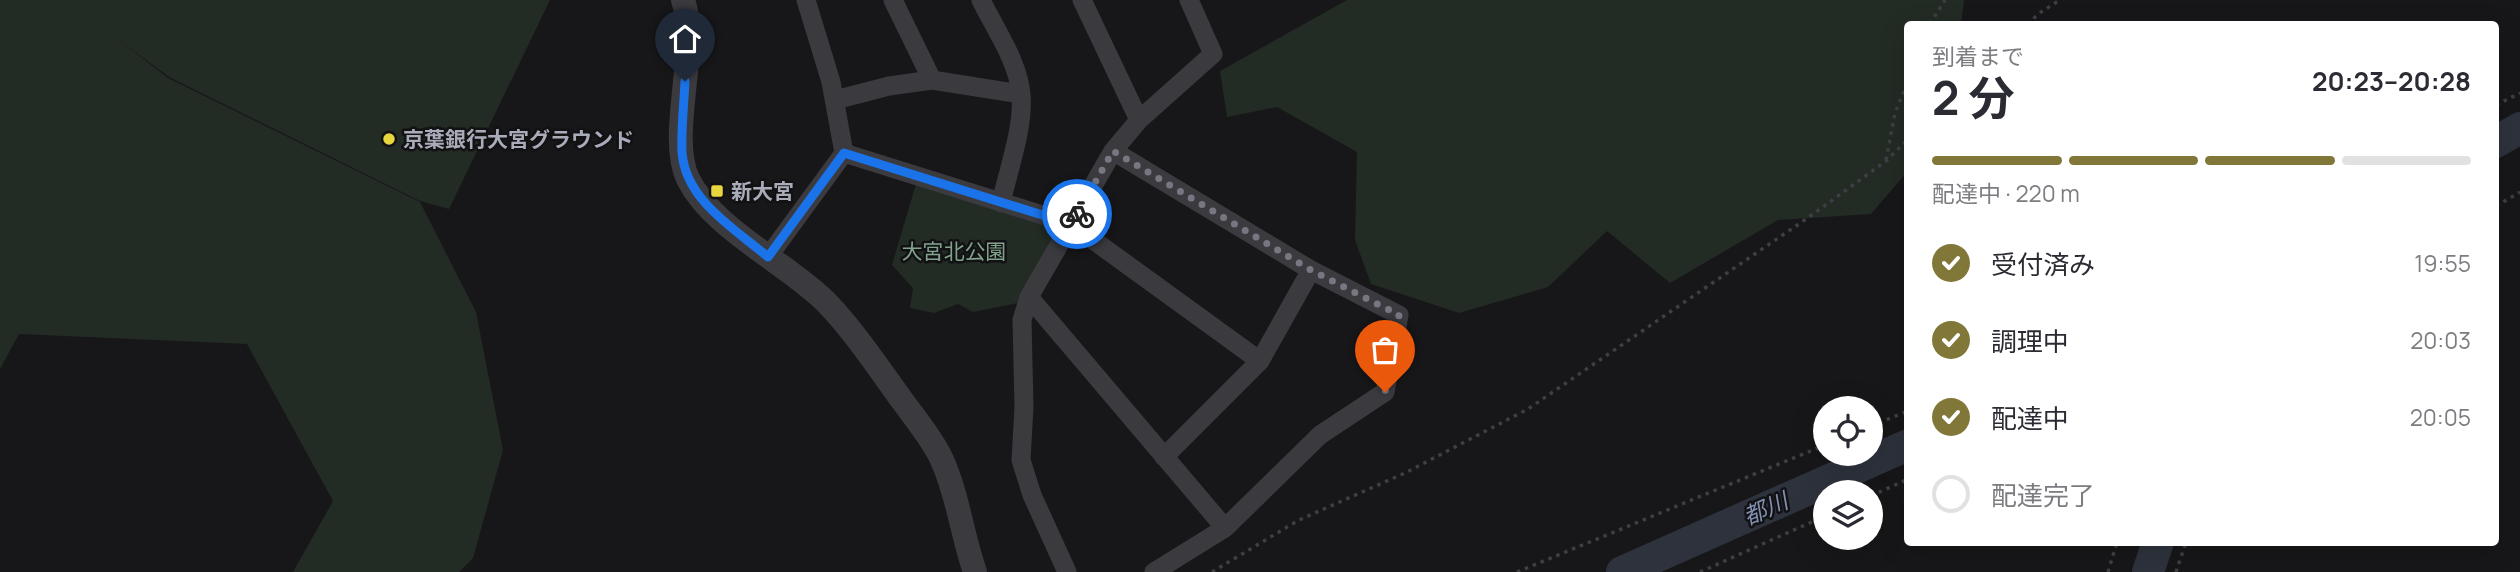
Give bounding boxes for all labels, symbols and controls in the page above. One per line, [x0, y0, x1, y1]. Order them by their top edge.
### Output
pin [655, 9, 715, 81]
icon: home [666, 20, 704, 58]
text: 到着まで [1932, 40, 2024, 72]
text: 20:23–20:28 [2312, 63, 2471, 99]
text: 2 分 [1932, 66, 2015, 129]
place label: 京葉銀行大宮グラウンド [403, 125, 634, 153]
marker: 京葉銀行大宮グラウンド [381, 131, 397, 147]
place label: 新大宮 [731, 177, 794, 205]
text: 配達中 · 220 m [1932, 177, 2080, 209]
courier [1042, 179, 1112, 249]
marker: 新大宮 [709, 183, 725, 199]
icon: bike [1058, 195, 1096, 233]
park label: 大宮北公園 [902, 237, 1007, 265]
icon: check [1932, 244, 1970, 282]
text: 受付済み [1991, 246, 2095, 282]
text: 19:55 [2414, 247, 2471, 279]
pin [1355, 320, 1415, 392]
icon: check [1932, 321, 1970, 359]
text: 調理中 [1991, 323, 2069, 359]
text: 20:03 [2410, 324, 2471, 356]
icon: bag [1366, 331, 1404, 369]
map controls [1813, 396, 1883, 550]
button: locate [1813, 396, 1883, 466]
icon: check [1932, 398, 1970, 436]
text: 配達中 [1991, 400, 2069, 436]
text: 20:05 [2410, 401, 2471, 433]
text: 配達完了 [1991, 477, 2095, 513]
button: layers [1813, 480, 1883, 550]
water label: 都川 [1737, 483, 1795, 532]

